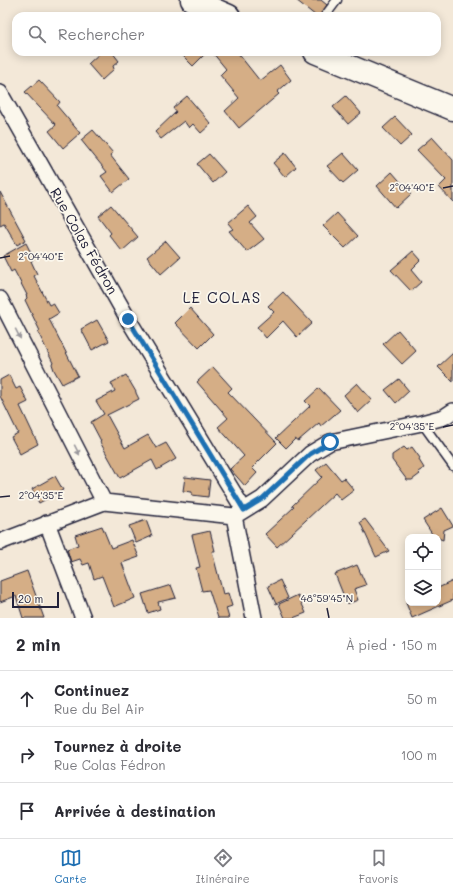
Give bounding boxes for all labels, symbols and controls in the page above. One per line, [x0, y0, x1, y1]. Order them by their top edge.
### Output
search box [12, 12, 441, 56]
icon: search [26, 23, 48, 45]
text: Rechercher [58, 24, 145, 44]
text: 2°04'40"E [390, 180, 435, 194]
street label: Rue Colas Fédron [46, 184, 123, 297]
text: 2°04'40"E [19, 249, 64, 263]
district label: LE COLAS [183, 287, 261, 307]
route end [119, 310, 137, 328]
one-way arrow [15, 328, 21, 340]
text: 2°04'35"E [390, 419, 435, 433]
route start [321, 433, 339, 451]
one-way arrow [74, 444, 80, 455]
text: 2°04'35"E [19, 488, 64, 502]
map controls [405, 534, 441, 606]
button: locate [405, 534, 441, 570]
button: layers [405, 570, 441, 606]
scale bar [12, 590, 59, 609]
text: 20 m [18, 591, 43, 606]
text: 48°59'45"N [301, 591, 353, 605]
text: 2 min [16, 633, 61, 655]
text: À pied · 150 m [346, 636, 437, 653]
text: Continuez [54, 680, 129, 700]
icon: ahead [16, 688, 38, 710]
text: 50 m [407, 690, 437, 707]
text: Rue du Bel Air [54, 700, 144, 717]
text: Tournez à droite [54, 736, 182, 756]
icon: right [16, 744, 38, 766]
text: 100 m [401, 746, 437, 763]
text: Rue Colas Fédron [54, 756, 165, 773]
icon: arrive [16, 800, 38, 822]
text: Arrivée à destination [54, 801, 216, 821]
tab: Carte [55, 847, 86, 886]
tab: Itinéraire [196, 847, 250, 886]
tab: Favoris [359, 847, 398, 886]

